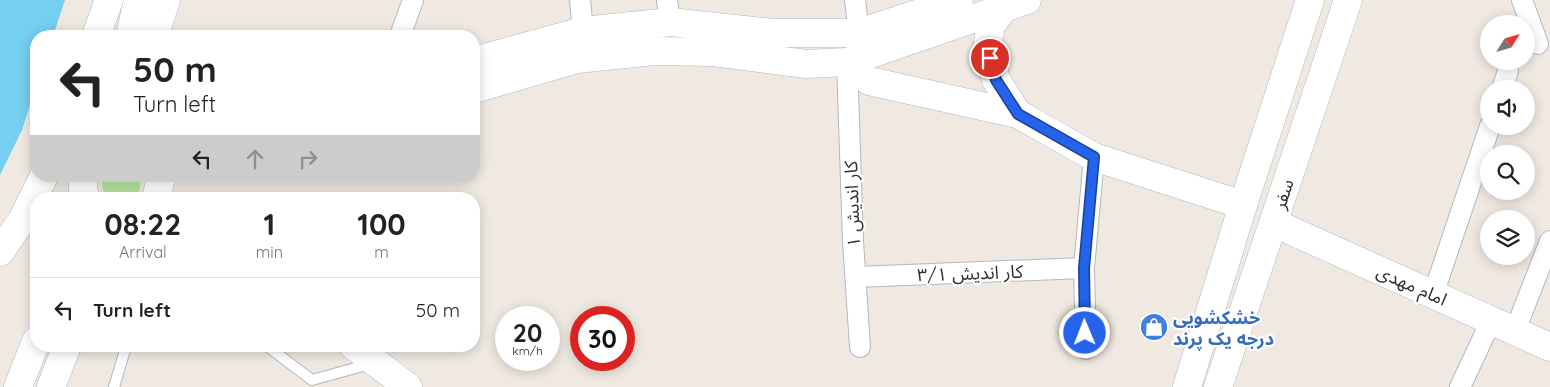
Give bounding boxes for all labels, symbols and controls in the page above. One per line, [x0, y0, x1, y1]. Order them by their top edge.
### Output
north arrow [1480, 15, 1535, 70]
map controls [1480, 15, 1535, 265]
pin [969, 37, 1011, 79]
icon: arrive [976, 44, 1004, 72]
text: 50 m [133, 47, 217, 91]
icon: left [50, 50, 115, 115]
button: sound [1480, 80, 1535, 135]
text: Turn left [133, 90, 216, 118]
icon: left [188, 145, 216, 173]
icon: ahead [241, 145, 269, 173]
icon: right [294, 145, 322, 173]
button: search [1480, 145, 1535, 200]
street label: ۱ کار اندیش [839, 160, 865, 248]
street label: سفر [1267, 176, 1299, 213]
text: 08:22 [104, 205, 181, 243]
text: 1 [264, 205, 275, 243]
text: 100 [357, 205, 406, 243]
button: layers [1480, 210, 1535, 265]
text: Arrival [119, 242, 167, 262]
text: min [256, 242, 283, 262]
text: m [374, 242, 389, 262]
street label: امام مهدی [1372, 259, 1451, 313]
street label: ۳/۱ کار اندیش [917, 260, 1024, 286]
icon: left [50, 296, 78, 324]
text: Turn left [93, 298, 171, 322]
text: 50 m [416, 298, 460, 322]
speed limit sign: 30 [570, 306, 635, 371]
position arrow [1058, 306, 1110, 358]
place label: خشکشویی درجه یک پرند [1173, 306, 1274, 350]
shop icon: خشکشویی درجه یک پرند [1139, 312, 1169, 342]
text: 20 [513, 317, 542, 348]
text: km/h [512, 343, 543, 358]

